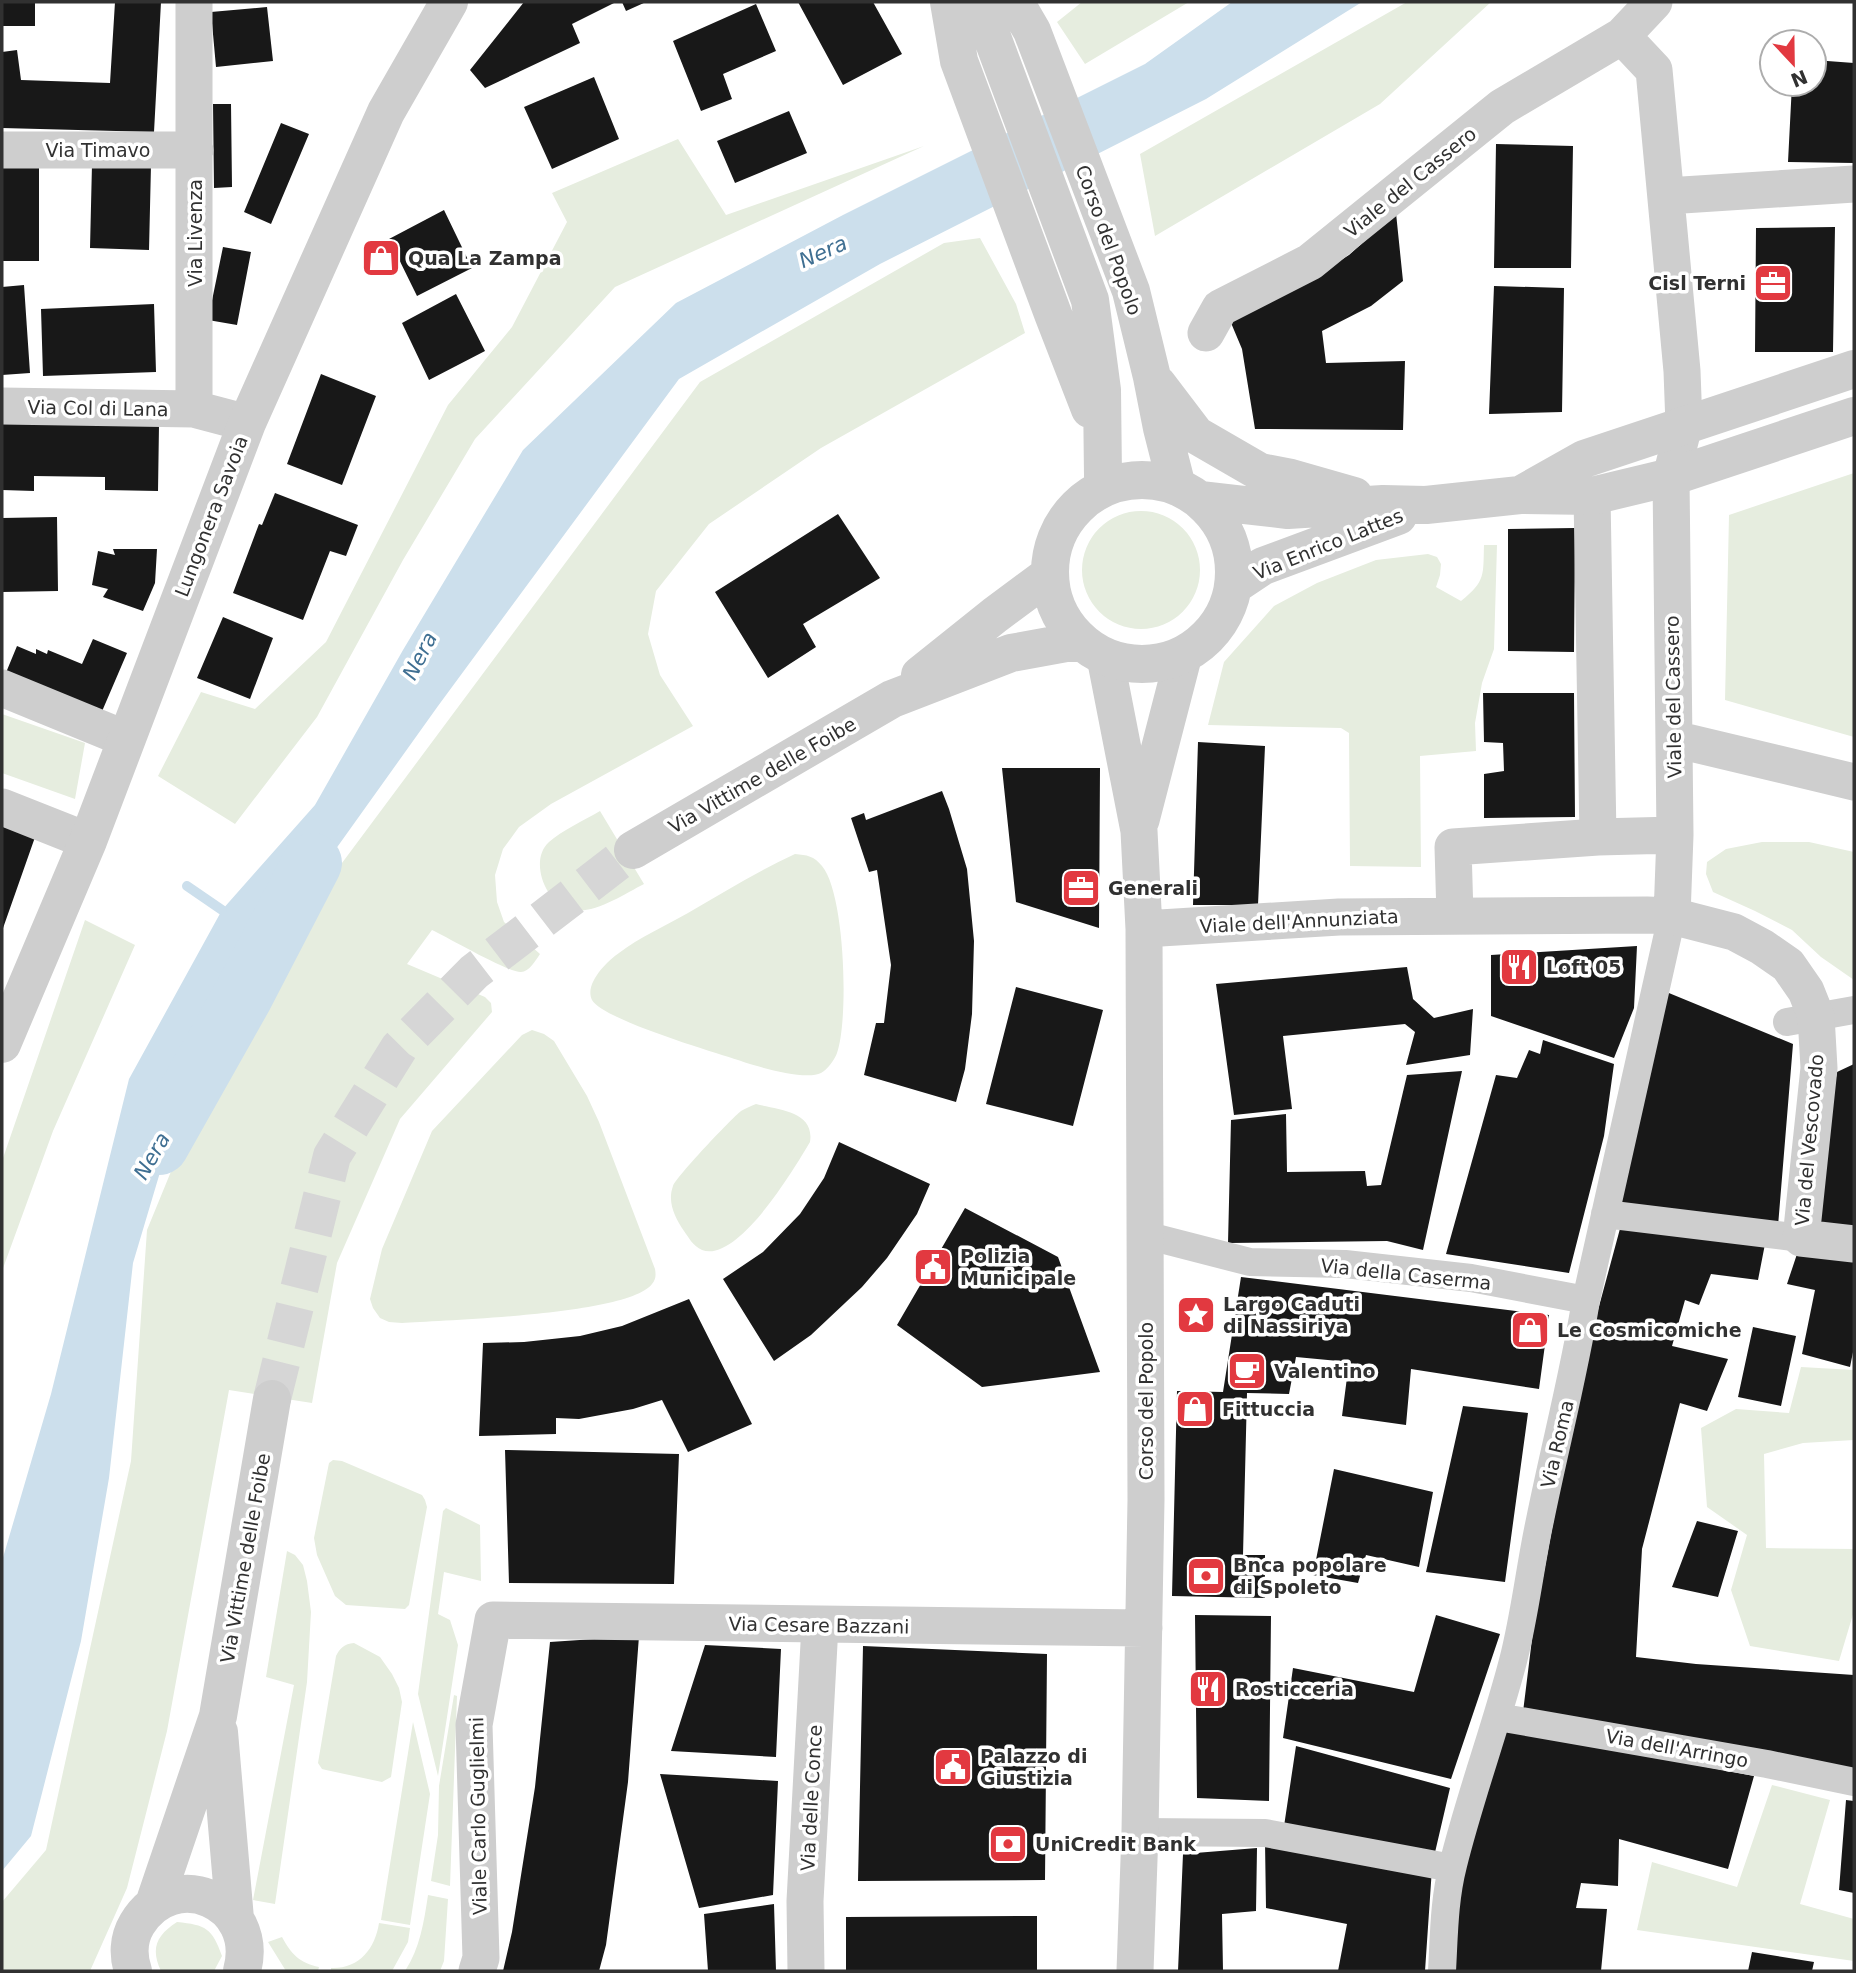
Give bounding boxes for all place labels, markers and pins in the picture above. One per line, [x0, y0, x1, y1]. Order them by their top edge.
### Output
shop icon: Qua La Zampa [360, 237, 402, 279]
place label: Qua La Zampa [408, 247, 561, 269]
office icon: Cisl Terni [1752, 262, 1794, 304]
place label: Cisl Terni [1648, 272, 1746, 294]
office icon: Generali [1060, 867, 1102, 909]
place label: Generali [1108, 877, 1198, 899]
restaurant icon: Loft 05 [1498, 946, 1540, 988]
place label: Loft 05 [1546, 956, 1622, 978]
place label: Polizia Municipale [960, 1245, 1076, 1289]
public building icon: Polizia Municipale [912, 1246, 954, 1288]
place label: Largo Caduti di Nassiriya [1223, 1293, 1360, 1337]
place icon: Largo Caduti di Nassiriya [1175, 1294, 1217, 1336]
shop icon: Le Cosmicomiche [1509, 1309, 1551, 1351]
place label: Le Cosmicomiche [1557, 1319, 1742, 1341]
cafe icon: Valentino [1226, 1350, 1268, 1392]
place label: Valentino [1274, 1360, 1376, 1382]
shop icon: Fittuccia [1174, 1388, 1216, 1430]
place label: Fittuccia [1222, 1398, 1315, 1420]
place label: Bnca popolare di Spoleto [1233, 1554, 1387, 1598]
bank icon: Bnca popolare di Spoleto [1185, 1555, 1227, 1597]
restaurant icon: Rosticceria [1187, 1668, 1229, 1710]
place label: Rosticceria [1235, 1678, 1354, 1700]
place label: Palazzo di Giustizia [980, 1745, 1087, 1789]
public building icon: Palazzo di Giustizia [932, 1746, 974, 1788]
bank icon: UniCredit Bank [987, 1823, 1029, 1865]
place label: UniCredit Bank [1035, 1833, 1196, 1855]

